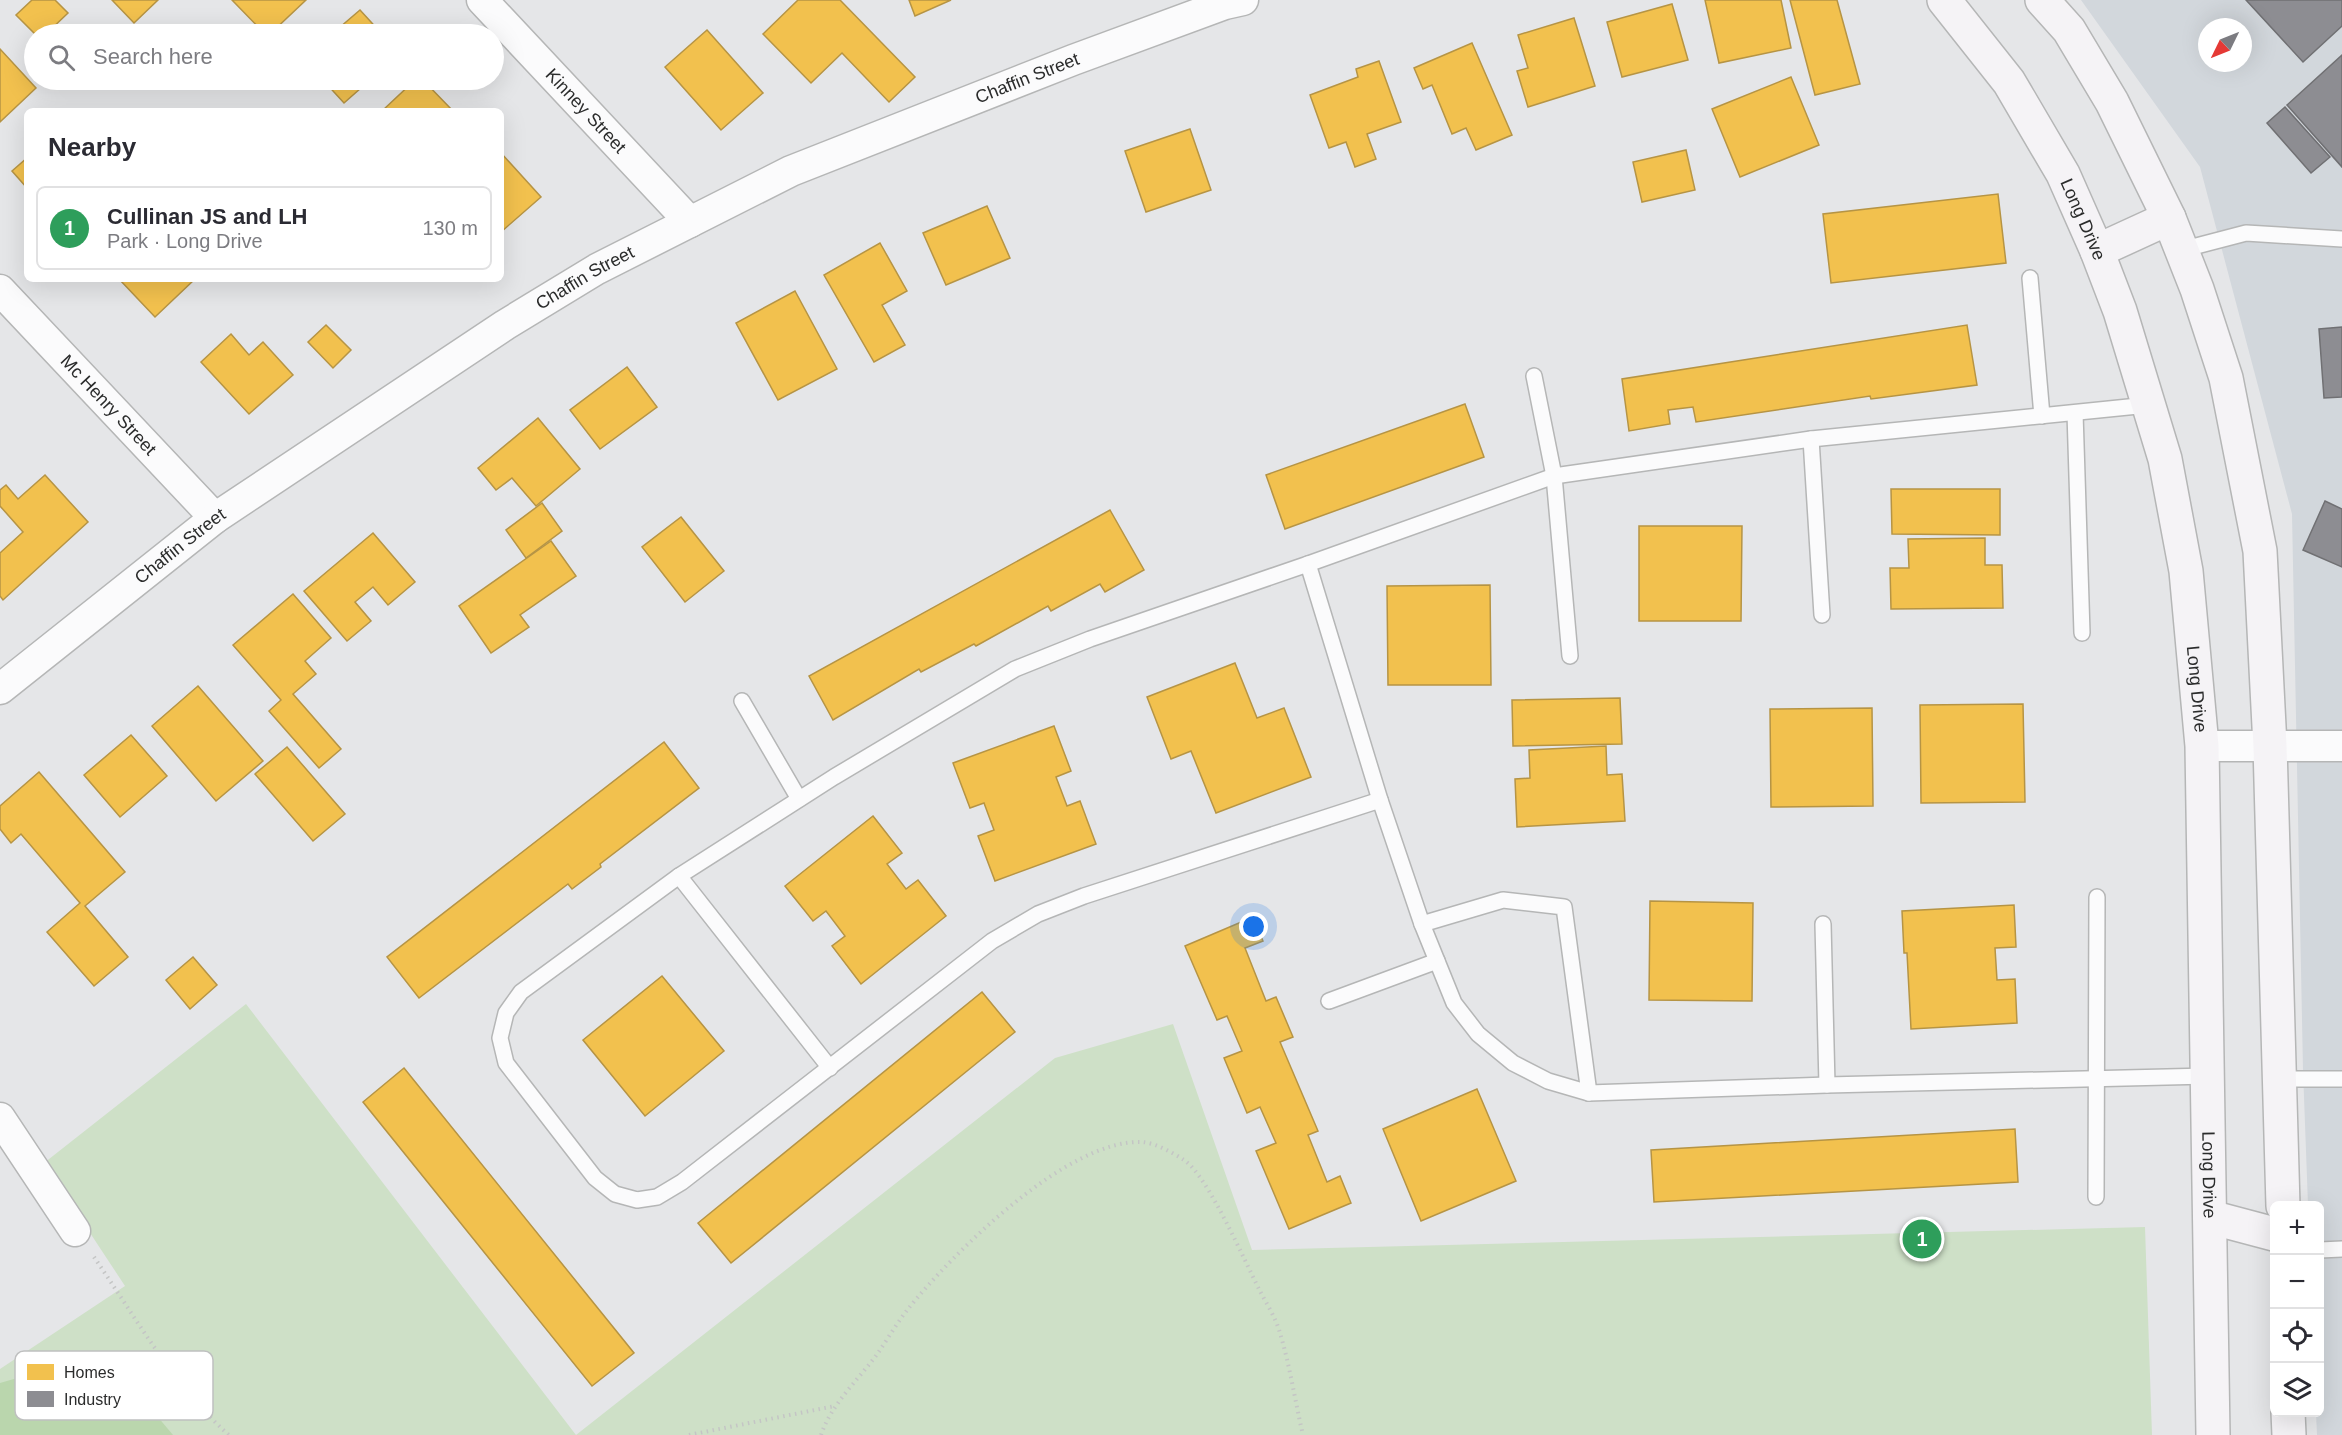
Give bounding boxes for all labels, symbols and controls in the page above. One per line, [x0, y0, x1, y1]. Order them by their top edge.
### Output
north arrow [2198, 18, 2252, 72]
search box [24, 24, 504, 90]
icon: search [45, 41, 78, 74]
text: Search here [93, 44, 213, 69]
street label: Chaffin Street [972, 49, 1082, 107]
street label: Kinney Street [542, 65, 630, 157]
text: Nearby [48, 132, 136, 162]
street label: Long Drive [2056, 176, 2110, 263]
text: Cullinan JS and LH [107, 204, 307, 229]
text: 1 [64, 217, 75, 239]
text: 130 m [422, 217, 478, 239]
text: Park · Long Drive [107, 230, 263, 252]
street label: Chaffin Street [532, 242, 637, 314]
street label: Mc Henry Street [56, 351, 160, 459]
street label: Chaffin Street [131, 504, 229, 588]
street label: Long Drive [2183, 645, 2211, 733]
your location [1239, 912, 1268, 941]
street label: Long Drive [2198, 1131, 2220, 1219]
map controls [2270, 1201, 2324, 1417]
button: + [2270, 1201, 2324, 1255]
pin: 1 [1902, 1216, 1942, 1262]
button: − [2270, 1255, 2324, 1309]
button: locate [2270, 1309, 2324, 1363]
legend [15, 1351, 213, 1420]
button: layers [2270, 1363, 2324, 1417]
text: Homes [64, 1364, 115, 1381]
text: Industry [64, 1391, 121, 1408]

